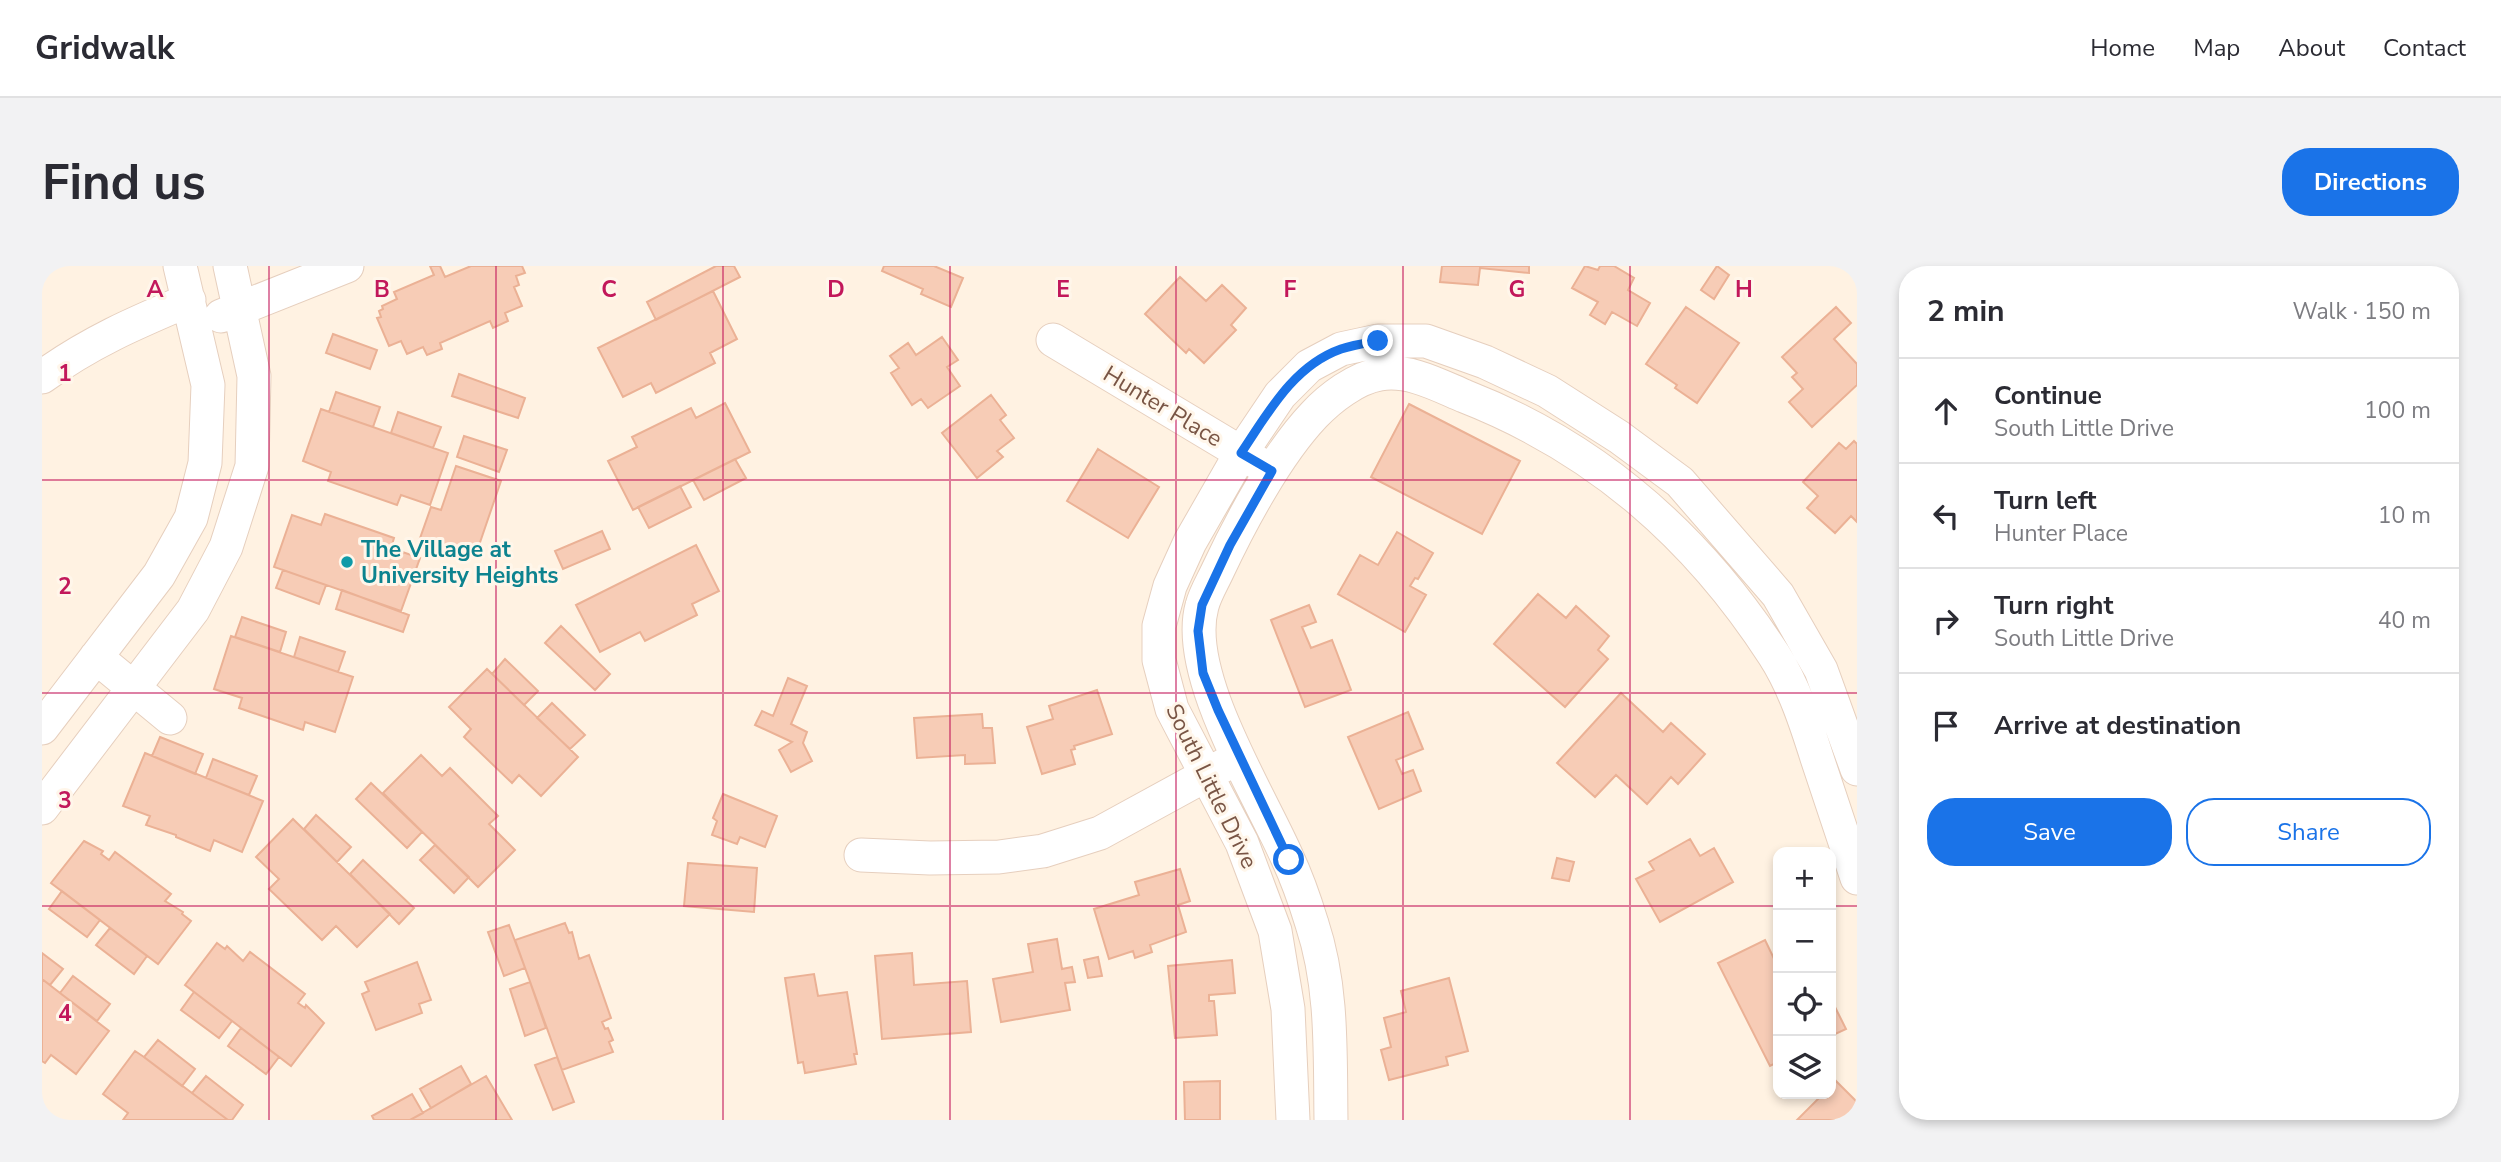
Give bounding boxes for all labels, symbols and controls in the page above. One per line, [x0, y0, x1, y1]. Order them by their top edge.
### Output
text: Gridwalk [35, 26, 175, 71]
text: Home [2090, 32, 2155, 64]
text: Map [2193, 32, 2240, 64]
text: About [2278, 32, 2345, 64]
text: Contact [2383, 32, 2466, 64]
button: Directions [2282, 148, 2459, 216]
text: Find us [42, 149, 206, 216]
text: A [146, 274, 164, 305]
text: B [374, 274, 390, 305]
text: C [601, 274, 617, 305]
text: D [827, 274, 845, 305]
text: E [1056, 274, 1070, 305]
text: F [1284, 274, 1297, 305]
text: G [1509, 274, 1525, 305]
text: H [1735, 274, 1753, 305]
text: 2 min [1927, 291, 2005, 332]
text: Walk · 150 m [2292, 296, 2431, 327]
route end [1362, 325, 1393, 356]
text: 1 [58, 358, 72, 389]
street label: Hunter Place [1097, 359, 1228, 454]
text: Continue [1994, 378, 2102, 413]
icon: ahead [1927, 392, 1965, 430]
text: 100 m [2364, 395, 2431, 426]
text: South Little Drive [1994, 413, 2174, 444]
text: Turn left [1994, 483, 2097, 518]
icon: left [1927, 497, 1965, 535]
text: 10 m [2378, 500, 2431, 531]
text: Hunter Place [1994, 518, 2128, 549]
place label: The Village at University Heights [361, 534, 558, 591]
marker: The Village at University Heights [339, 554, 355, 570]
text: 2 [58, 571, 72, 602]
text: Turn right [1994, 588, 2113, 623]
icon: right [1927, 602, 1965, 640]
text: 40 m [2378, 605, 2431, 636]
text: South Little Drive [1994, 623, 2174, 654]
street label: South Little Drive [1158, 699, 1265, 874]
icon: arrive [1927, 707, 1965, 745]
text: Arrive at destination [1994, 708, 2241, 743]
text: 3 [58, 785, 72, 816]
button: Save [1927, 798, 2172, 866]
button: Share [2186, 798, 2431, 866]
route start [1273, 844, 1304, 875]
map controls [1773, 847, 1836, 1099]
button: + [1773, 847, 1836, 910]
button: − [1773, 910, 1836, 973]
button: locate [1773, 973, 1836, 1036]
text: 4 [58, 998, 72, 1029]
button: layers [1773, 1036, 1836, 1099]

